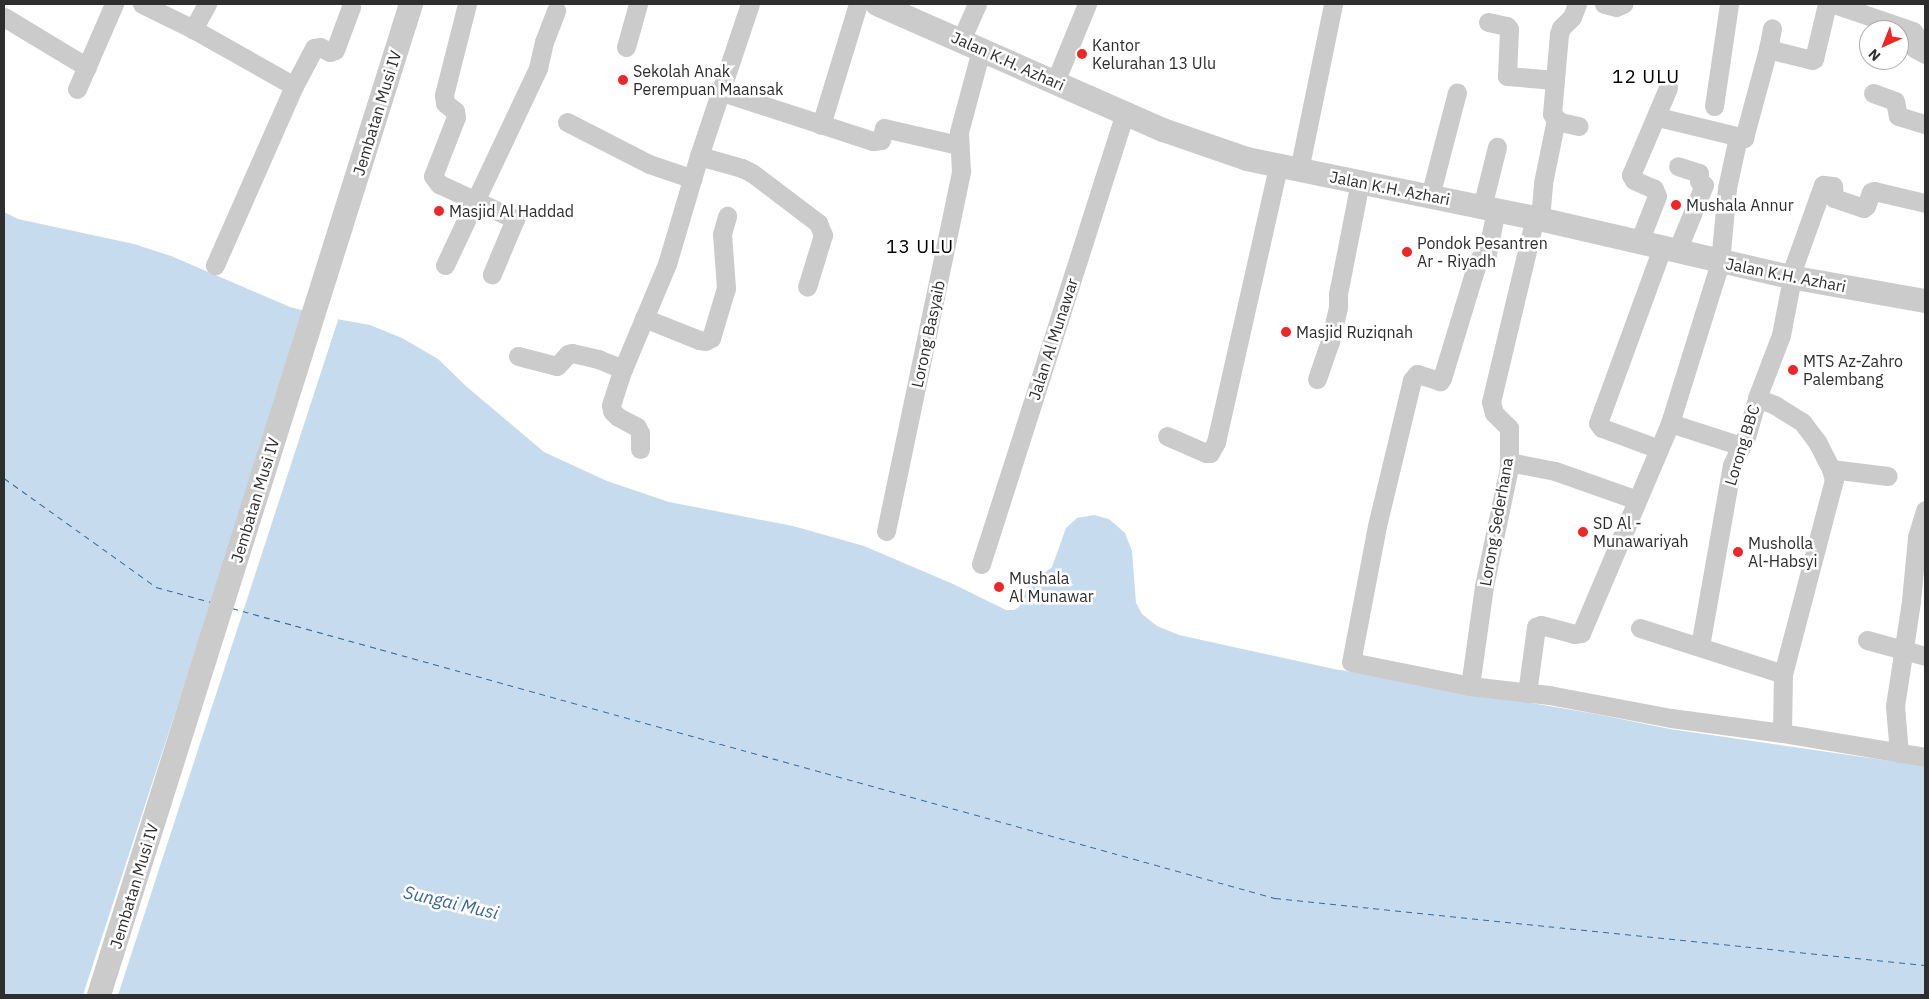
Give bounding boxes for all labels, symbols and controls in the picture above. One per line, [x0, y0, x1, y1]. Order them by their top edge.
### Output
north arrow [1859, 20, 1909, 70]
street label: Jalan K.H. Azhari [948, 27, 1068, 95]
place label: Kantor Kelurahan 13 Ulu [1092, 35, 1216, 73]
text: N [1864, 45, 1884, 65]
street label: Jembatan Musi IV [349, 48, 405, 178]
marker: Kantor Kelurahan 13 Ulu [1076, 48, 1088, 60]
place label: Sekolah Anak Perempuan Maansak [633, 61, 783, 99]
district label: 12 ULU [1611, 66, 1681, 88]
marker: Sekolah Anak Perempuan Maansak [617, 74, 629, 86]
street label: Jalan K.H. Azhari [1328, 167, 1452, 209]
place label: Mushala Annur [1686, 195, 1794, 215]
marker: Mushala Annur [1670, 199, 1682, 211]
place label: Masjid Al Haddad [449, 201, 574, 221]
marker: Masjid Al Haddad [433, 205, 445, 217]
place label: Pondok Pesantren Ar - Riyadh [1417, 233, 1548, 271]
district label: 13 ULU [885, 236, 955, 258]
marker: Pondok Pesantren Ar - Riyadh [1401, 246, 1413, 258]
street label: Jalan K.H. Azhari [1724, 254, 1848, 296]
street label: Jalan Al Munawar [1024, 276, 1082, 402]
street label: Lorong Basyaib [907, 279, 949, 389]
place label: Masjid Ruziqnah [1296, 322, 1413, 342]
marker: Masjid Ruziqnah [1280, 326, 1292, 338]
place label: MTS Az-Zahro Palembang [1803, 351, 1903, 389]
marker: MTS Az-Zahro Palembang [1787, 364, 1799, 376]
street label: Lorong BBC [1721, 402, 1763, 488]
street label: Jembatan Musi IV [227, 435, 283, 565]
street label: Lorong Sederhana [1475, 456, 1517, 588]
place label: SD Al - Munawariyah [1593, 513, 1689, 551]
marker: SD Al - Munawariyah [1577, 526, 1589, 538]
place label: Musholla Al-Habsyi [1748, 533, 1817, 571]
marker: Musholla Al-Habsyi [1732, 546, 1744, 558]
place label: Mushala Al Munawar [1009, 568, 1094, 606]
marker: Mushala Al Munawar [993, 581, 1005, 593]
street label: Jembatan Musi IV [106, 821, 162, 951]
water label: Sungai Musi [401, 882, 501, 924]

